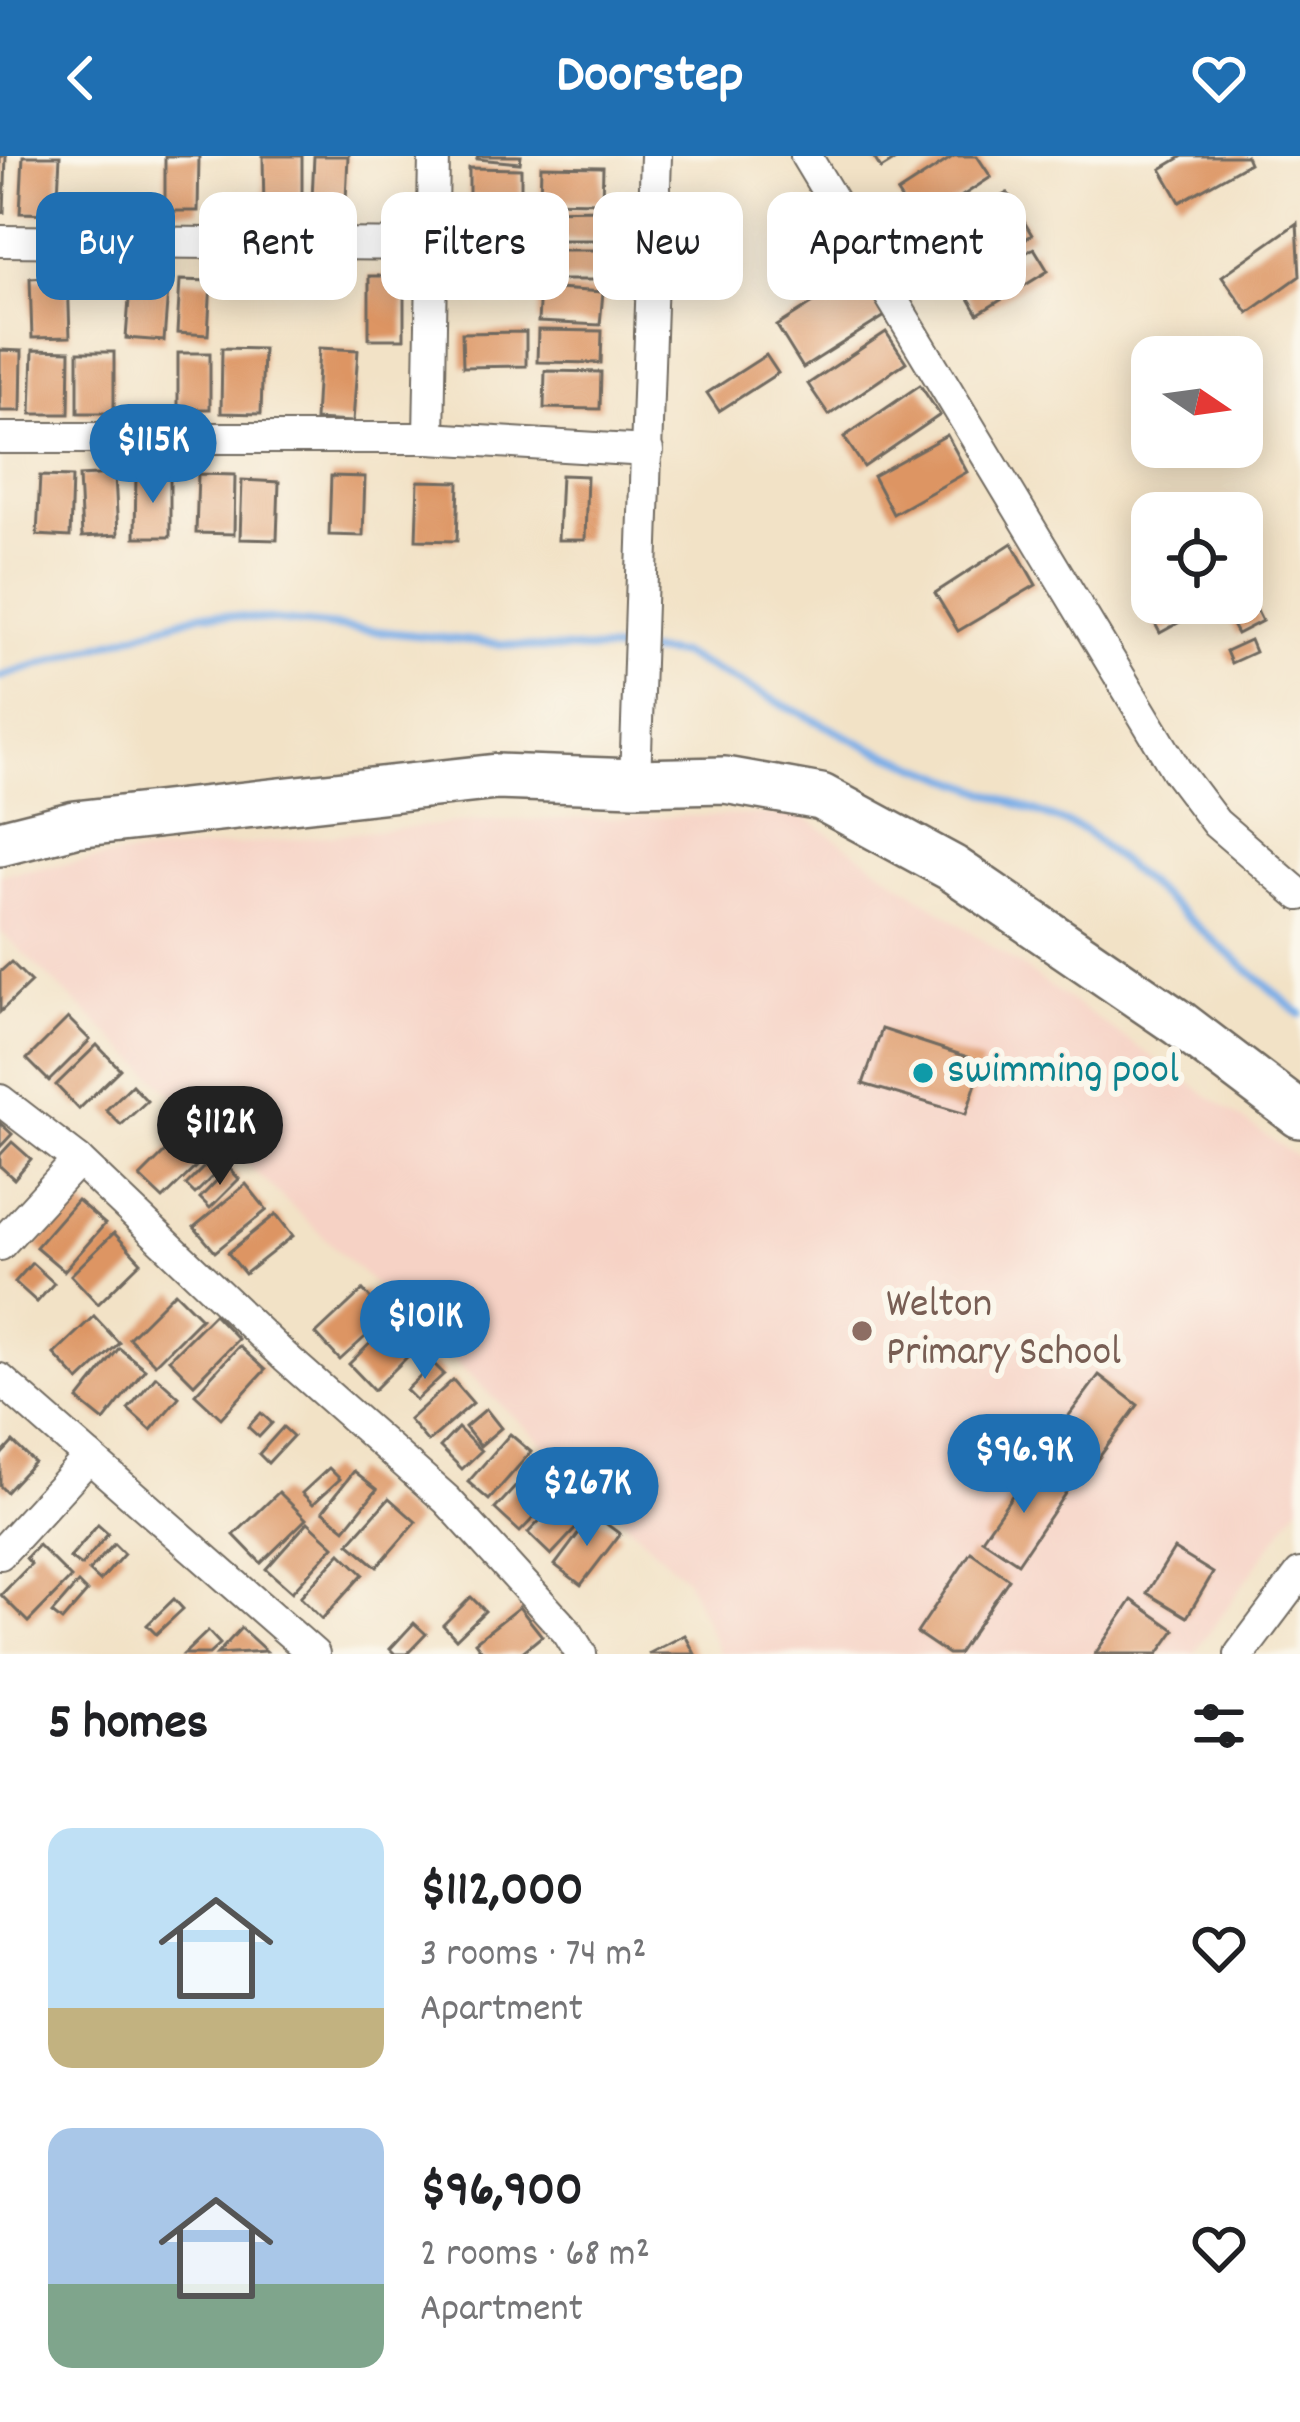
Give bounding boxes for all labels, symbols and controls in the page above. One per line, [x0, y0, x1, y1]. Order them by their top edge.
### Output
text: Doorstep [556, 40, 744, 117]
icon: back [48, 45, 114, 111]
icon: heart [1186, 45, 1252, 111]
chip: Buy [36, 192, 175, 300]
chip: Rent [199, 192, 357, 300]
chip: Filters [381, 192, 569, 300]
chip: New [593, 192, 743, 300]
chip: Apartment [767, 192, 1026, 300]
north arrow [1131, 336, 1263, 468]
map controls [1131, 336, 1263, 624]
pin: $115K [69, 404, 237, 506]
text: $115K [117, 415, 189, 470]
button: locate [1131, 492, 1263, 624]
place label: swimming pool [947, 1043, 1179, 1103]
marker: swimming pool [910, 1060, 936, 1086]
pin: $112K [136, 1086, 304, 1188]
text: $112K [184, 1097, 256, 1152]
place label: Welton Primary School [886, 1277, 1121, 1385]
pin: $101K [341, 1280, 509, 1382]
text: $101K [387, 1291, 463, 1346]
marker: Welton Primary School [849, 1318, 875, 1344]
pin: $96.9K [926, 1414, 1122, 1516]
text: $96.9K [974, 1425, 1074, 1480]
pin: $267K [503, 1447, 671, 1549]
text: $267K [543, 1458, 631, 1513]
text: 5 homes [48, 1690, 208, 1762]
icon: filters [1186, 1693, 1252, 1759]
text: $112,000 [420, 1857, 584, 1929]
icon: home [144, 1876, 288, 2020]
icon: heart [1186, 1915, 1252, 1981]
text: 3 rooms · 74 m² [420, 1929, 646, 1984]
text: Apartment [420, 1984, 583, 2039]
text: $96,900 [420, 2157, 583, 2229]
icon: home [144, 2176, 288, 2320]
icon: heart [1186, 2215, 1252, 2281]
text: 2 rooms · 68 m² [420, 2229, 650, 2284]
text: Apartment [420, 2284, 583, 2339]

